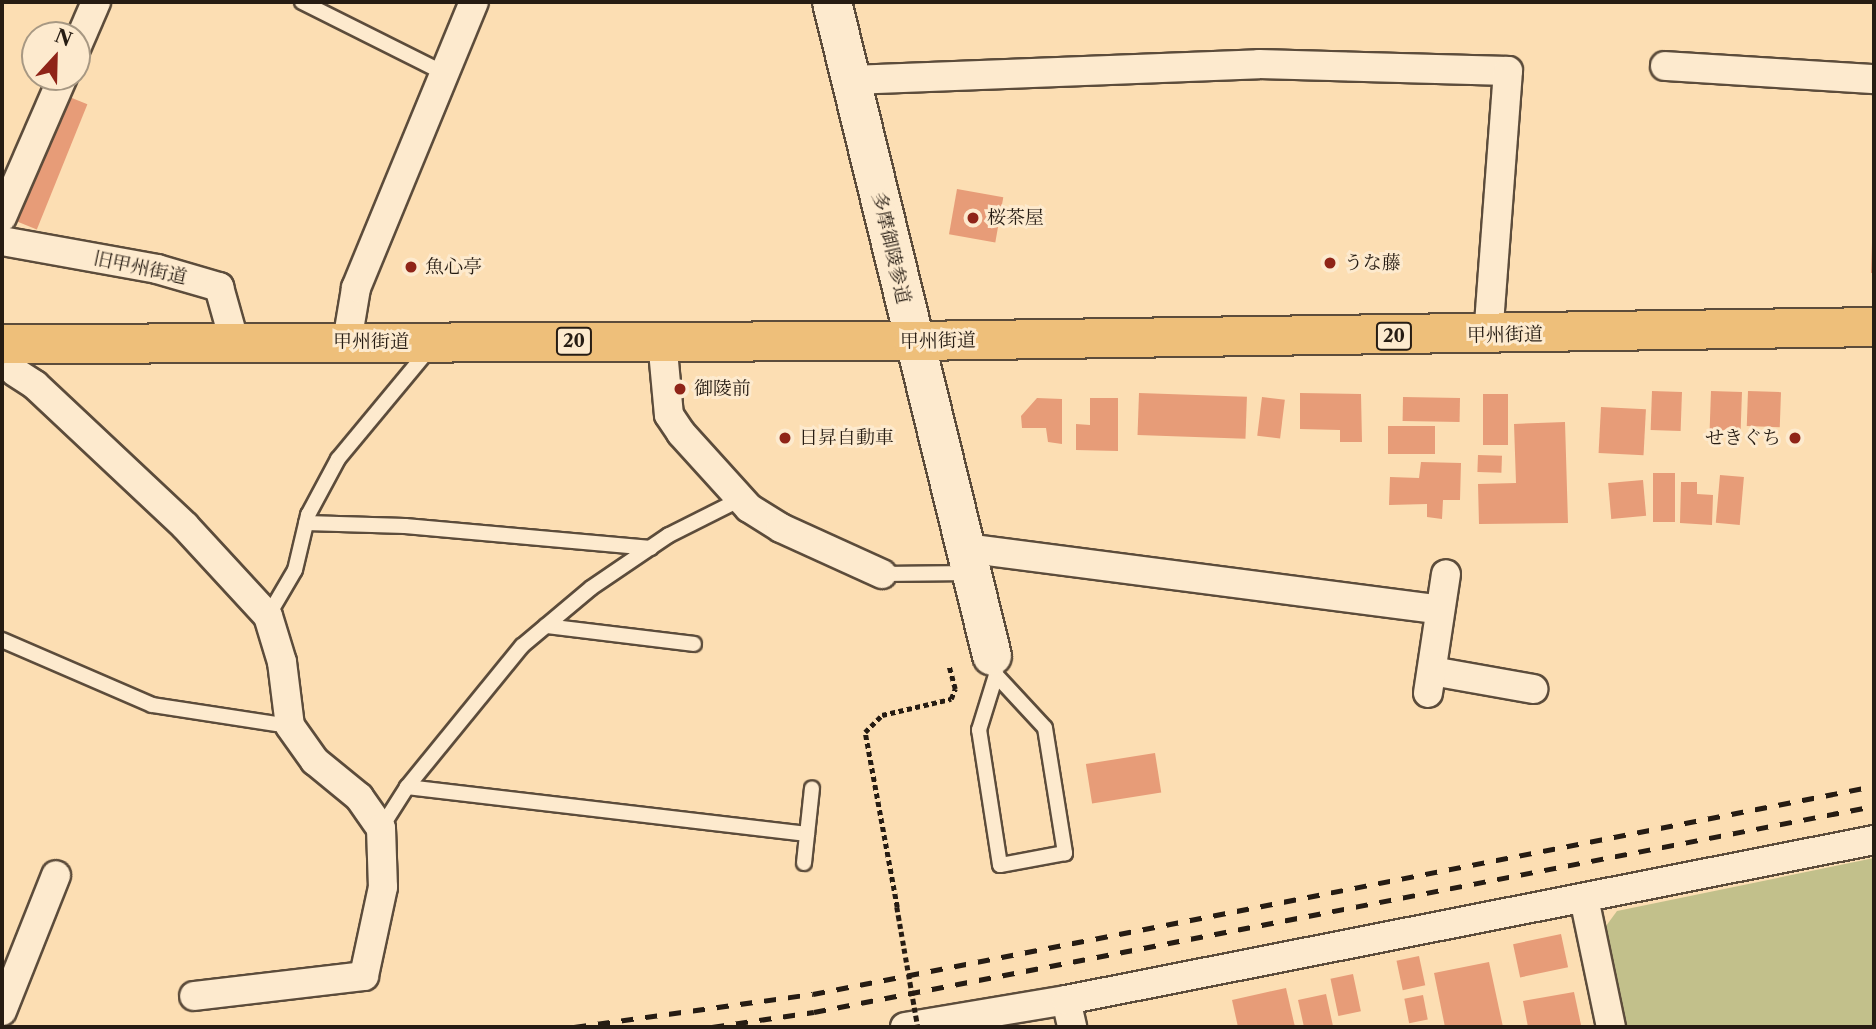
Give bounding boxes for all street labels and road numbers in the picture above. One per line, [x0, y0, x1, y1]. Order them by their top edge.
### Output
street label: 多摩御陵参道 [867, 190, 915, 306]
street label: 旧甲州街道 [91, 247, 189, 289]
road number: 20 [1375, 322, 1413, 350]
street label: 甲州街道 [1467, 323, 1543, 347]
road number: 20 [555, 326, 593, 356]
street label: 甲州街道 [900, 329, 976, 353]
street label: 甲州街道 [333, 331, 409, 353]

